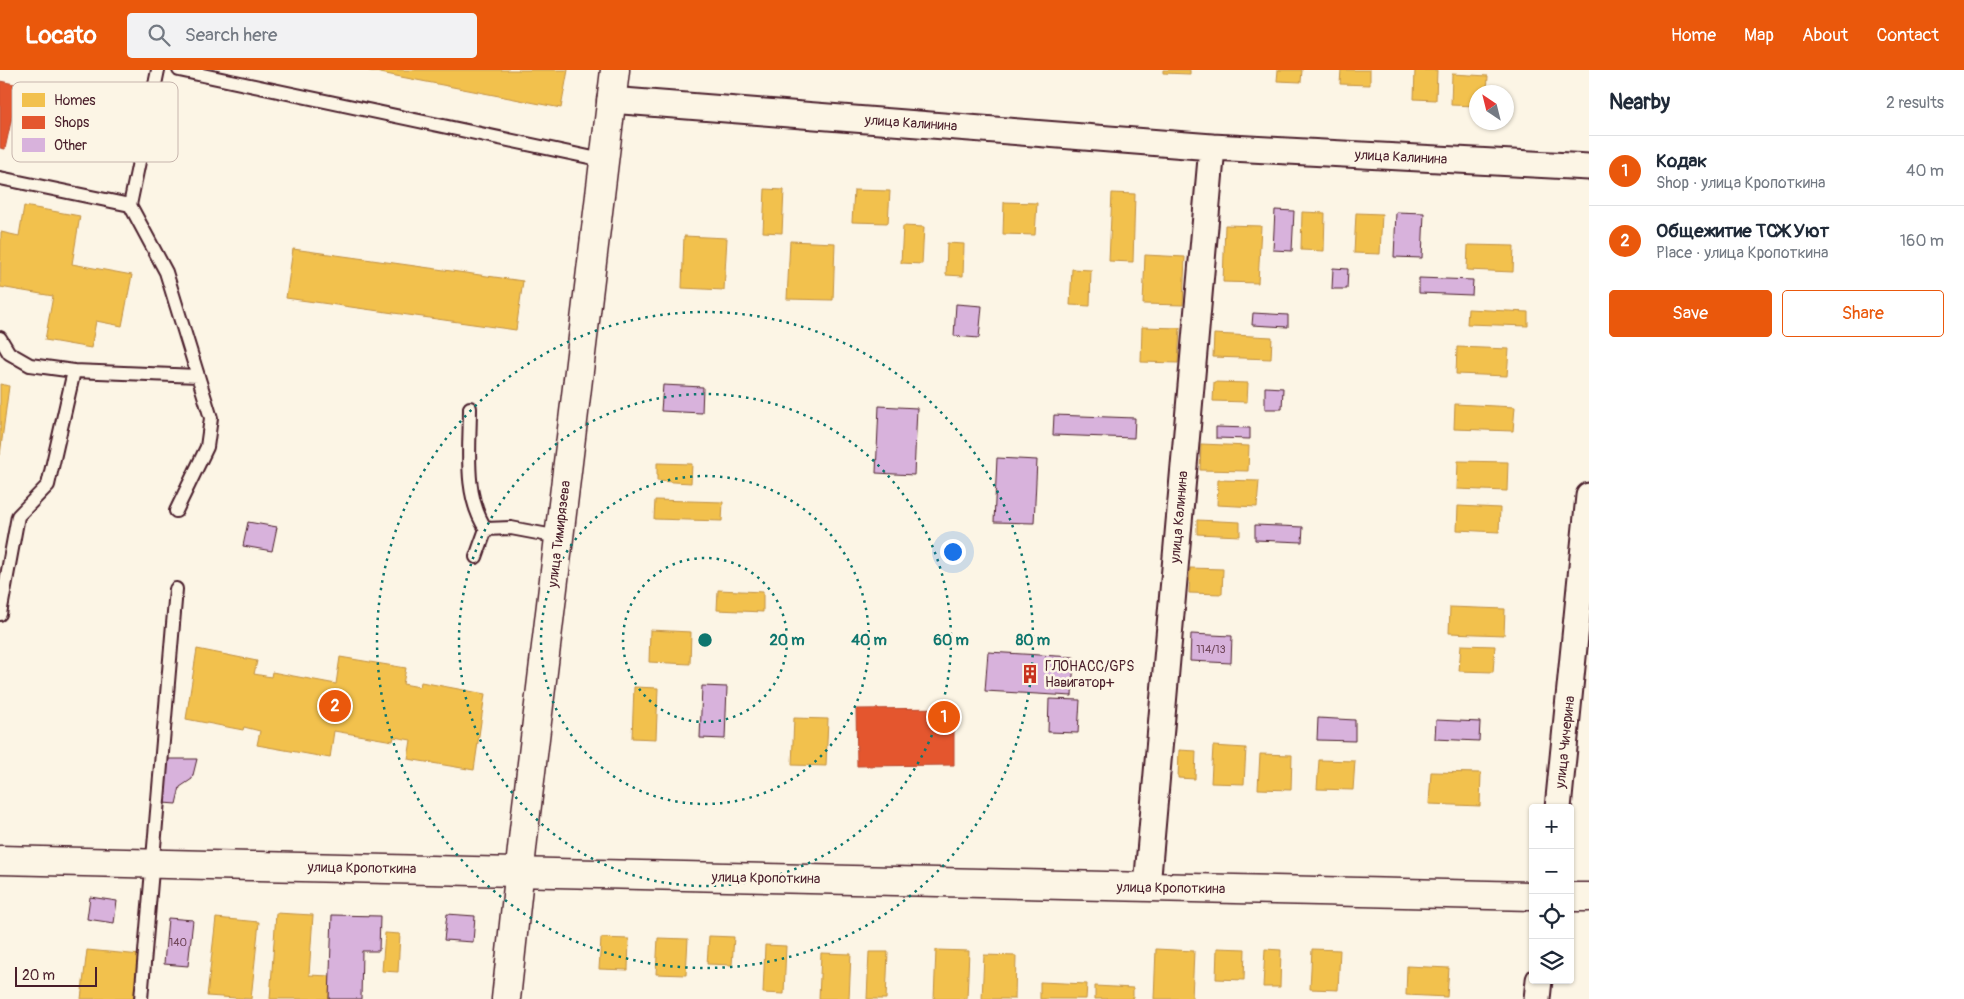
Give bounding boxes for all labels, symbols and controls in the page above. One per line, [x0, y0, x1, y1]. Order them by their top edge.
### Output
search box [127, 13, 477, 58]
text: Locato [25, 21, 97, 50]
icon: search [145, 21, 173, 49]
text: Search here [185, 23, 277, 47]
text: Home [1671, 24, 1716, 47]
text: Map [1744, 24, 1774, 47]
text: About [1802, 24, 1848, 47]
text: Contact [1876, 24, 1939, 47]
legend [12, 82, 178, 162]
north arrow [1469, 85, 1514, 130]
text: Nearby [1609, 89, 1670, 116]
text: Homes [54, 92, 96, 109]
text: 2 results [1886, 93, 1944, 113]
street label: улица Калинина [863, 111, 958, 135]
text: Shops [54, 114, 90, 131]
text: Other [54, 137, 87, 154]
street label: улица Калинина [1353, 146, 1448, 168]
text: Кодак [1656, 149, 1707, 173]
text: 1 [1622, 161, 1628, 181]
text: 40 m [1906, 161, 1944, 181]
text: Shop · улица Кропоткина [1656, 173, 1825, 193]
text: Общежитие ТСЖ Уют [1656, 219, 1829, 243]
text: 2 [1621, 231, 1629, 251]
text: 160 m [1900, 231, 1944, 251]
text: Place · улица Кропоткина [1656, 243, 1828, 263]
button: Save [1609, 290, 1772, 337]
button: Share [1782, 290, 1944, 337]
street label: улица Калинина [1166, 470, 1192, 565]
street label: улица Тимирязева [544, 480, 574, 589]
your location [940, 539, 966, 565]
centre of rings [696, 631, 714, 649]
text: 20 m [769, 631, 805, 650]
text: 40 m [851, 631, 887, 650]
text: 60 m [933, 631, 969, 650]
text: 80 m [1016, 631, 1050, 650]
house number: 114/13 [1196, 643, 1226, 656]
place label: ГЛОНАСС/GPS Навигатор+ [1045, 658, 1134, 691]
building icon: ГЛОНАСС/GPS Навигатор+ [1019, 663, 1041, 685]
pin: 2 [319, 687, 351, 725]
street label: улица Чичерина [1552, 695, 1578, 790]
pin: 1 [928, 698, 960, 736]
map controls [1529, 804, 1574, 984]
button: + [1529, 804, 1574, 849]
button: − [1529, 849, 1574, 894]
street label: улица Кропоткина [307, 859, 416, 877]
street label: улица Кропоткина [711, 869, 820, 887]
street label: улица Кропоткина [1116, 879, 1225, 897]
button: locate [1529, 894, 1574, 939]
house number: 140 [169, 936, 187, 949]
button: layers [1529, 939, 1574, 984]
scale bar [15, 964, 98, 987]
text: 20 m [22, 967, 55, 984]

